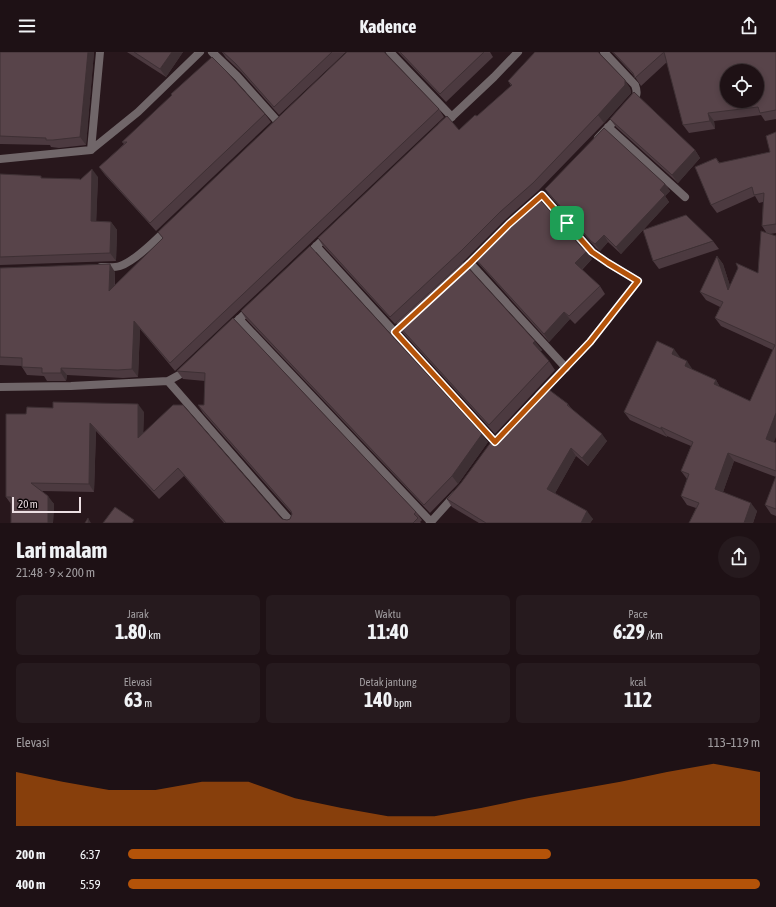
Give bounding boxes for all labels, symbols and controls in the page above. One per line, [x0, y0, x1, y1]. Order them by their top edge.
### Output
icon: menu [16, 15, 38, 37]
icon: share [738, 15, 760, 37]
text: Kadence [359, 16, 417, 37]
map controls [720, 64, 764, 108]
button: locate [720, 64, 764, 108]
pin [550, 206, 584, 240]
icon: arrive [556, 212, 578, 234]
scale bar [12, 495, 81, 514]
text: 20 m [18, 498, 38, 510]
button: share [718, 536, 760, 578]
text: Lari malam [16, 537, 107, 563]
text: 21:48 · 9 × 200 m [16, 565, 95, 580]
text: Jarak [127, 608, 149, 620]
text: Waktu [375, 608, 401, 620]
text: Pace [628, 608, 648, 620]
text: 1.80 [115, 620, 147, 643]
text: 11:40 [367, 620, 409, 643]
text: 6:29 [613, 620, 645, 643]
text: km [147, 629, 161, 641]
text: /km [645, 629, 663, 641]
text: Elevasi [124, 676, 152, 688]
text: Detak jantung [359, 676, 417, 688]
text: kcal [630, 676, 646, 688]
text: 63 [124, 688, 143, 711]
text: 140 [364, 688, 392, 711]
text: 112 [624, 688, 652, 711]
text: m [143, 697, 152, 709]
text: bpm [392, 697, 412, 709]
text: Elevasi [16, 735, 49, 750]
text: 113–119 m [708, 735, 760, 750]
text: 200 m [16, 847, 45, 862]
text: 6:37 [80, 847, 101, 862]
text: 400 m [16, 877, 45, 892]
text: 5:59 [80, 877, 101, 892]

